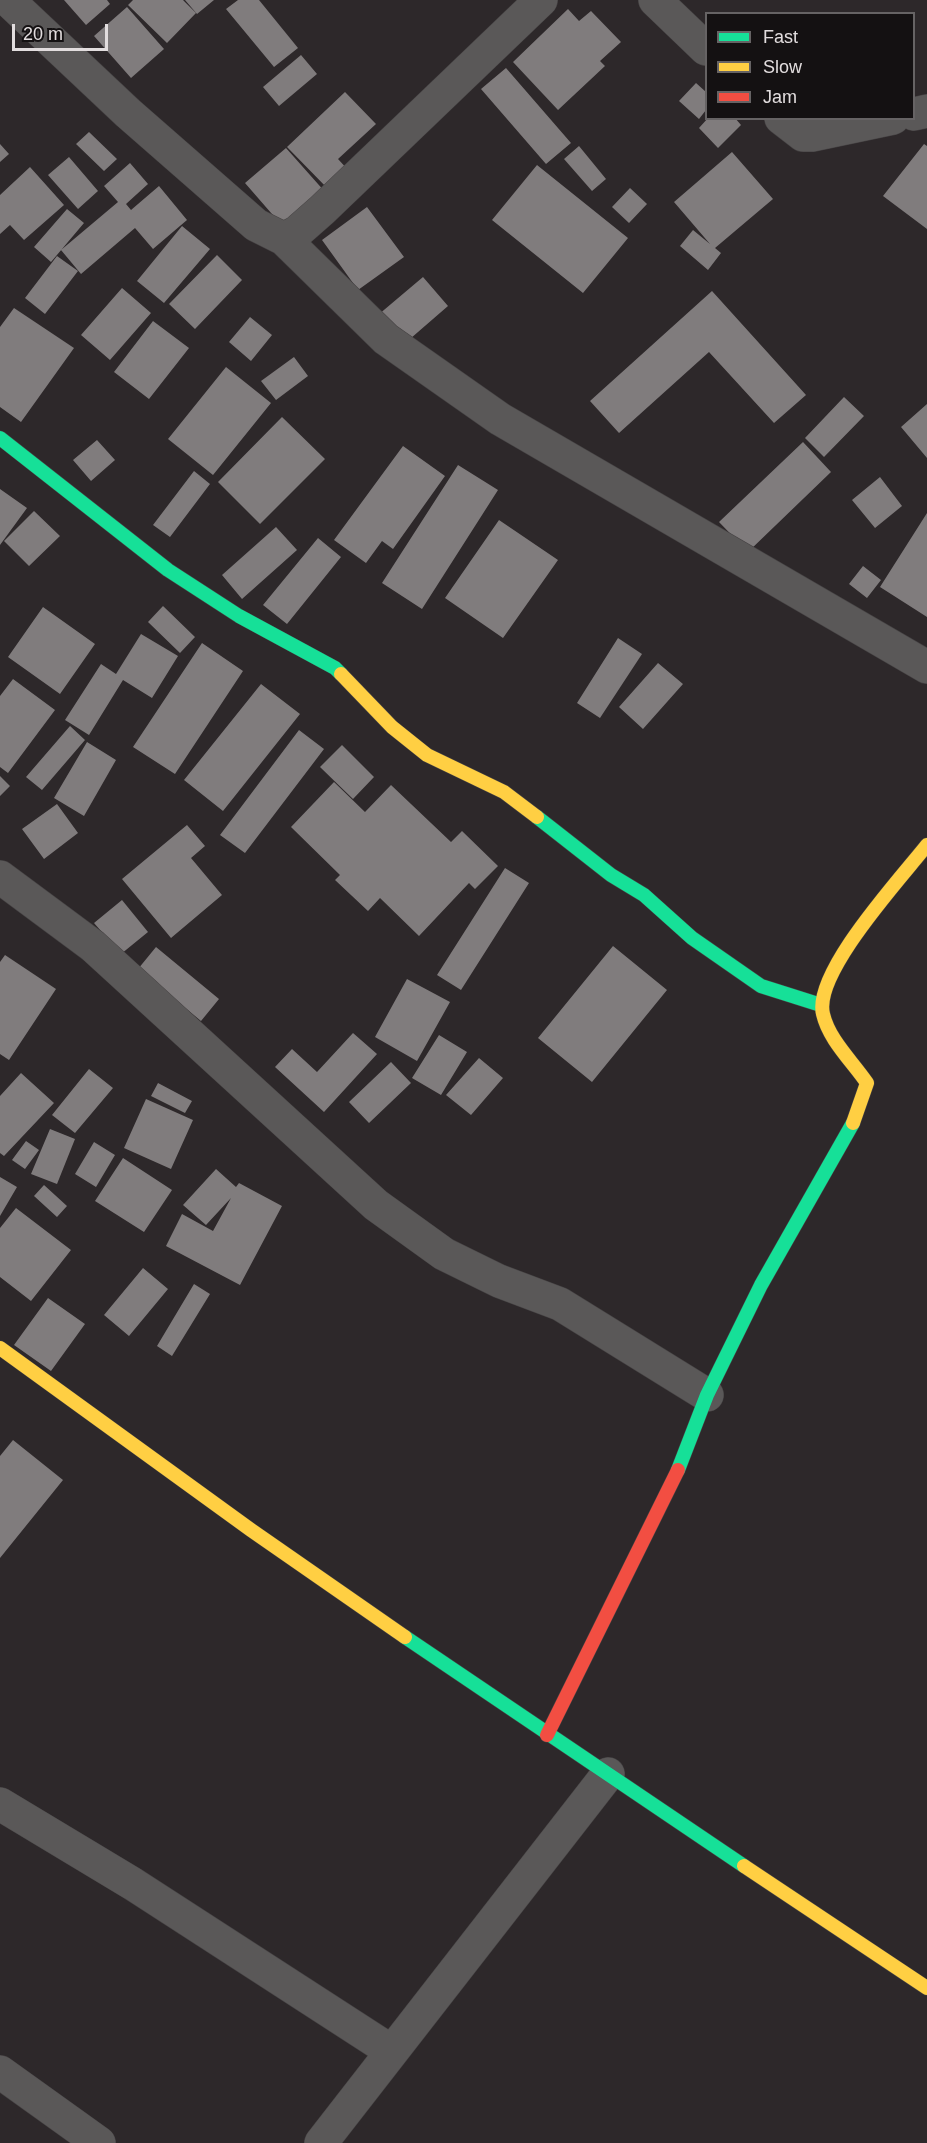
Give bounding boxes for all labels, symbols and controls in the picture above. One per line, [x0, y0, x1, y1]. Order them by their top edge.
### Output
scale bar [15, 12, 111, 50]
legend [705, 12, 915, 120]
text: 20 m [23, 24, 63, 44]
text: Fast [763, 27, 798, 47]
text: Slow [763, 57, 802, 77]
text: Jam [763, 87, 797, 107]

